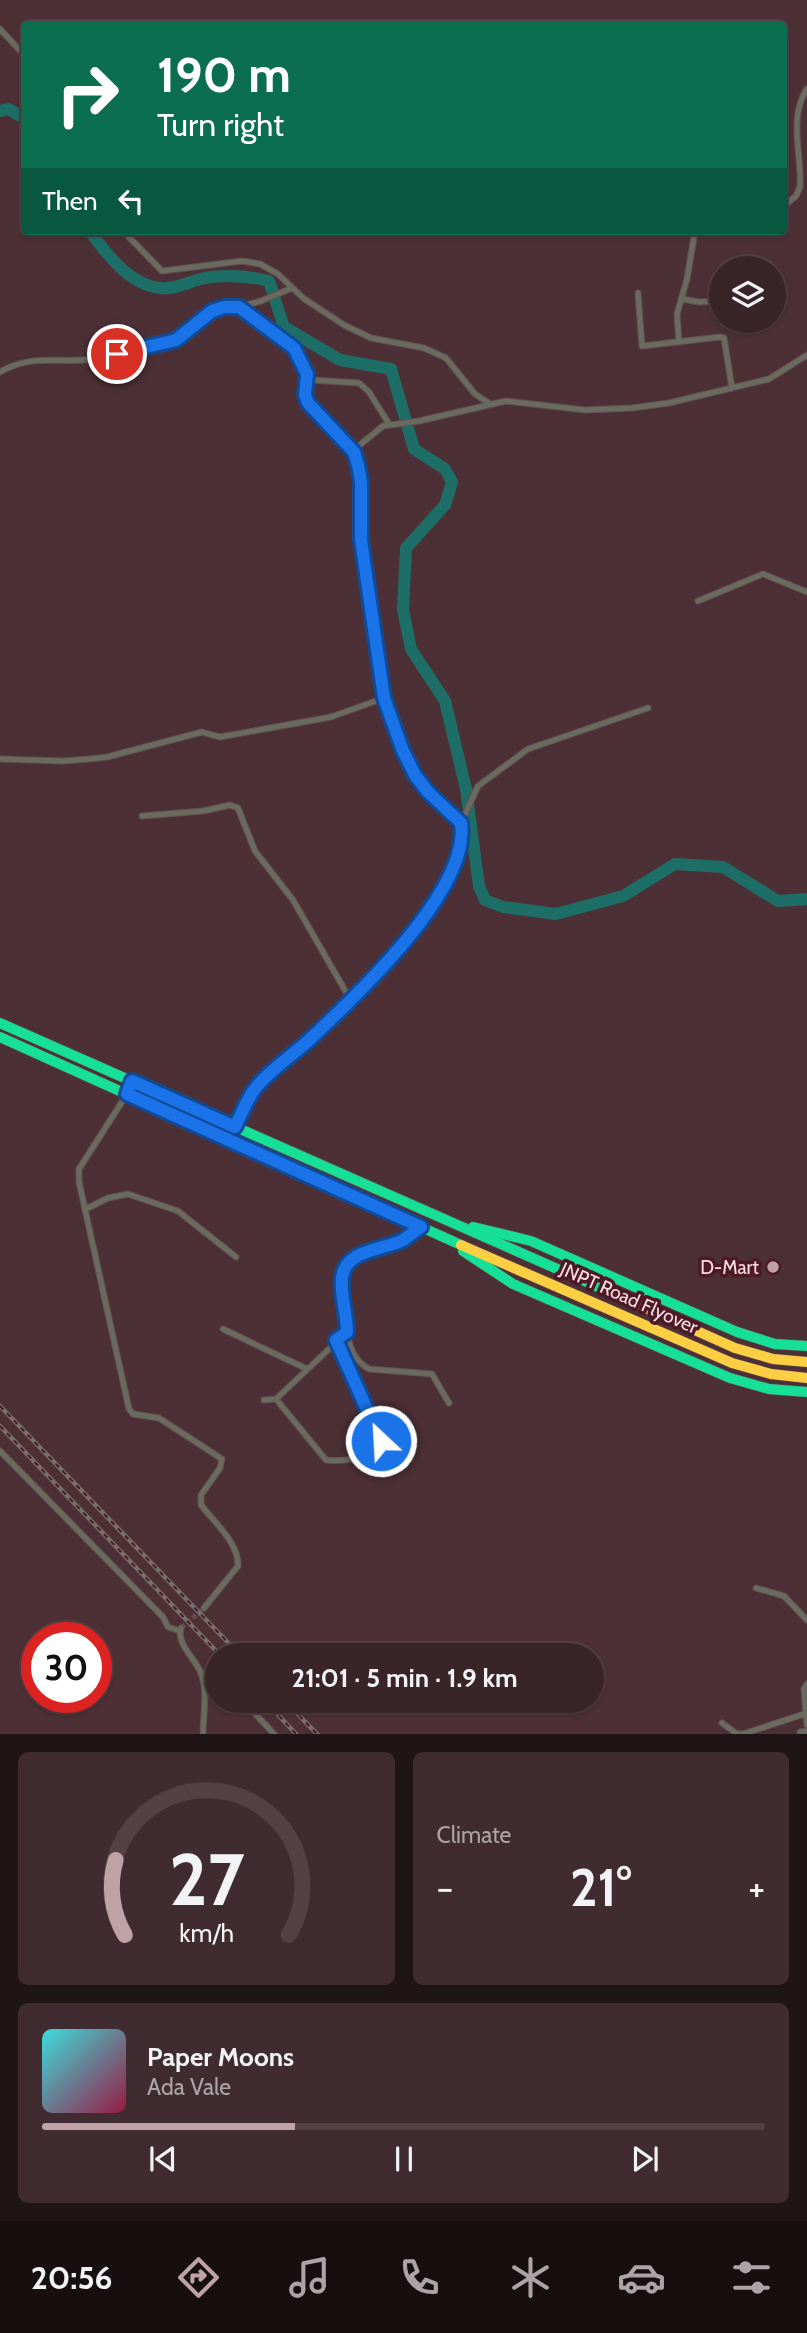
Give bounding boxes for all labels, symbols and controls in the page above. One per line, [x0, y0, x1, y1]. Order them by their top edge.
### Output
text: 190 m [157, 45, 291, 104]
icon: right [42, 49, 133, 140]
text: Turn right [157, 105, 284, 144]
icon: left [112, 182, 150, 220]
text: Then [42, 185, 98, 217]
map controls [709, 256, 786, 333]
button: layers [709, 256, 786, 333]
pin [87, 324, 147, 384]
icon: arrive [98, 335, 136, 373]
place label: D-Mart [700, 1256, 760, 1279]
street label: JNPT Road Flyover [556, 1257, 701, 1339]
marker: D-Mart [765, 1259, 781, 1275]
position arrow [344, 1404, 418, 1478]
speed limit sign: 30 [21, 1622, 112, 1713]
text: 21:01 · 5 min · 1.9 km [291, 1662, 518, 1694]
text: Climate [437, 1821, 511, 1849]
text: 27 [168, 1835, 244, 1923]
text: 21° [570, 1856, 632, 1919]
text: − [437, 1864, 453, 1911]
text: + [748, 1864, 765, 1911]
text: km/h [179, 1917, 234, 1947]
text: Paper Moons [147, 2041, 294, 2073]
text: Ada Vale [147, 2073, 231, 2101]
icon: previous [144, 2140, 182, 2178]
icon: pause [385, 2140, 423, 2178]
icon: next [626, 2140, 664, 2178]
icon: directions [174, 2253, 223, 2302]
icon: music [285, 2253, 334, 2302]
icon: phone [395, 2253, 444, 2302]
icon: climate [506, 2253, 555, 2302]
icon: car [617, 2253, 666, 2302]
icon: filters [727, 2253, 776, 2302]
text: 20:56 [31, 2258, 113, 2297]

